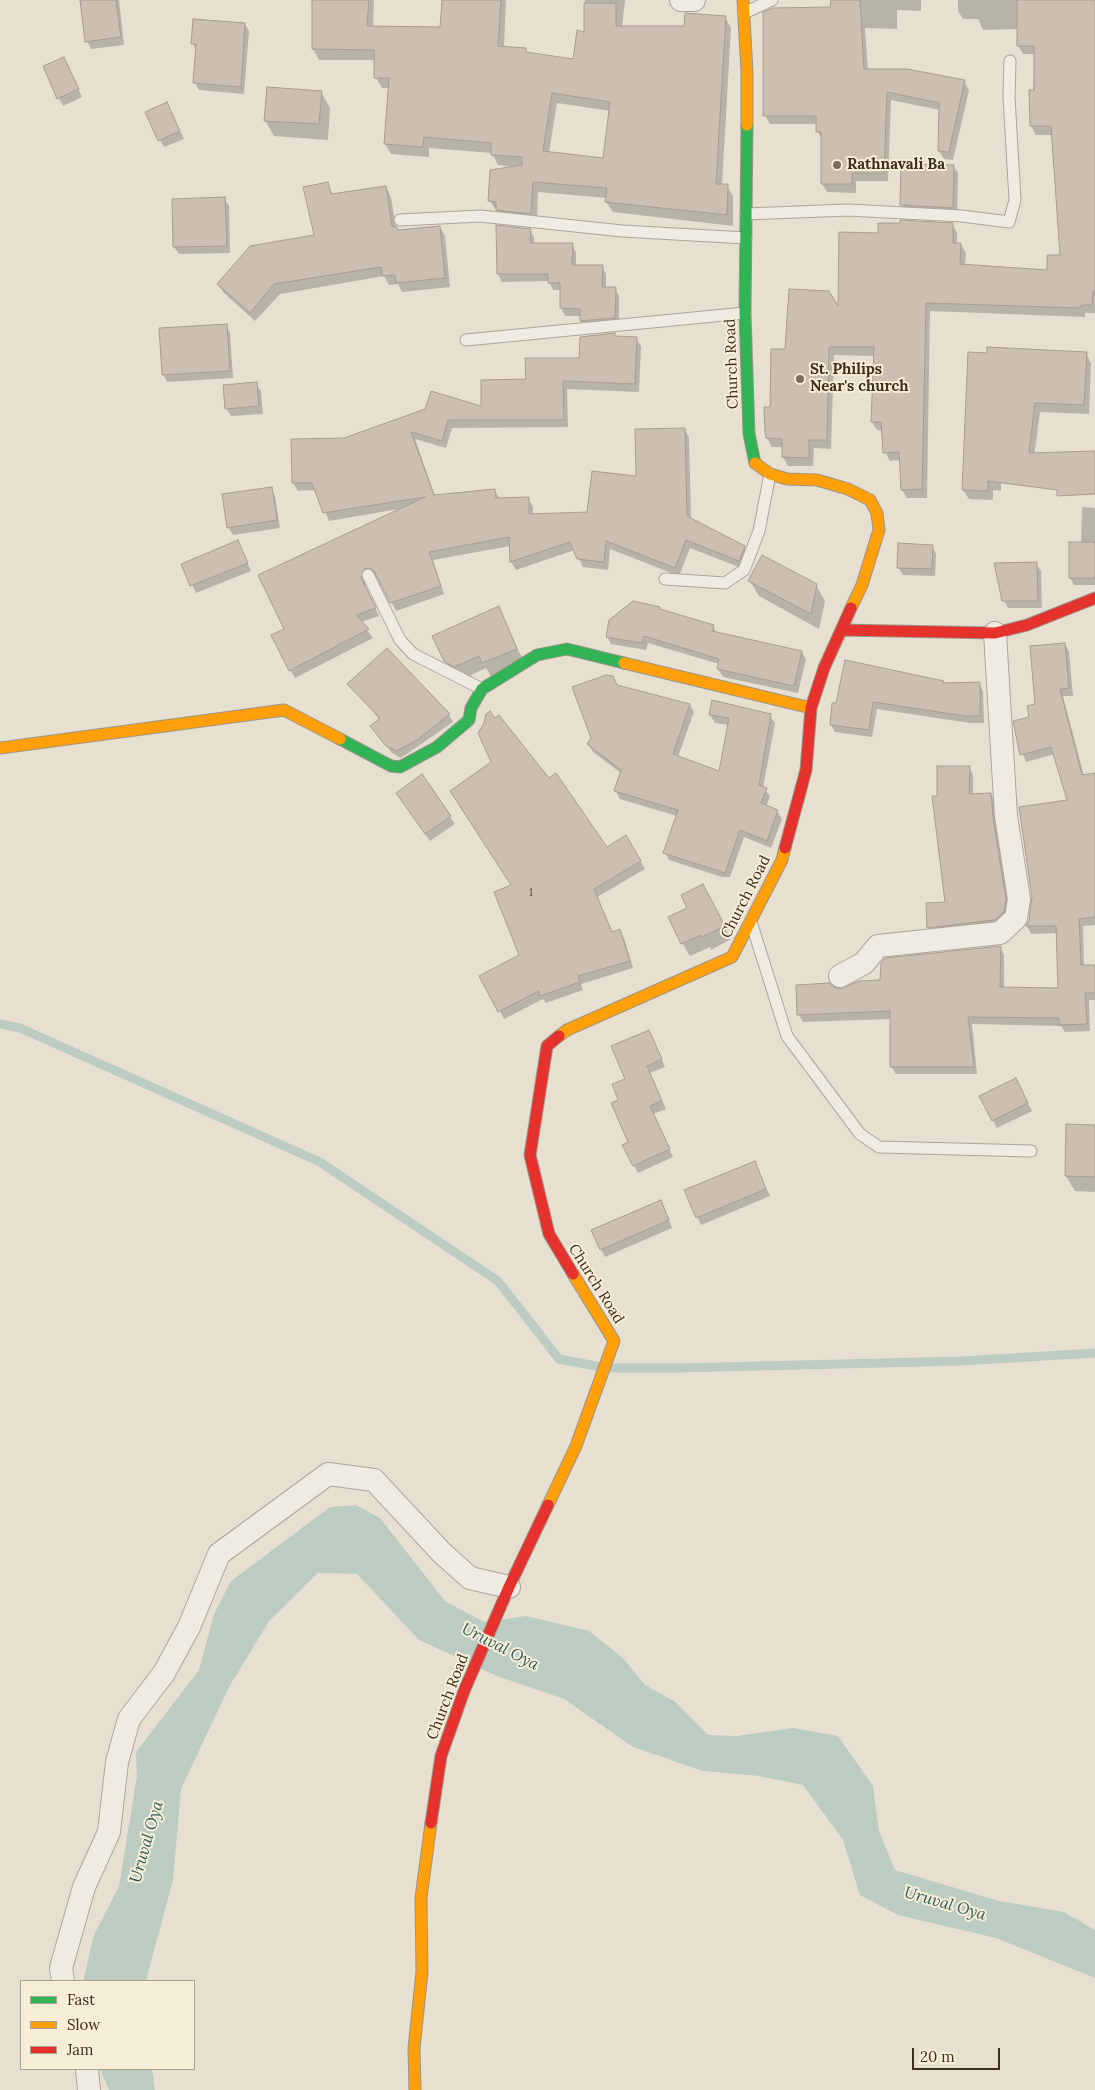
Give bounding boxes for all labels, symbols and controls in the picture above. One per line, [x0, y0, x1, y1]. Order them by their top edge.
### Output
place label: Rathnavali Ba [847, 156, 945, 174]
marker: Rathnavali Ba [831, 159, 843, 171]
street label: Church Road [721, 318, 743, 410]
place label: St. Philips Near's church [810, 361, 909, 396]
marker: St. Philips Near's church [794, 373, 806, 385]
street label: Church Road [717, 853, 775, 941]
house number: 1 [529, 886, 533, 900]
street label: Church Road [564, 1241, 628, 1327]
water label: Uruval Oya [458, 1619, 542, 1675]
street label: Church Road [423, 1652, 473, 1742]
water label: Uruval Oya [126, 1799, 168, 1885]
water label: Uruval Oya [902, 1883, 988, 1925]
legend [20, 1980, 195, 2070]
text: Fast [67, 1990, 95, 2009]
text: Slow [67, 2015, 100, 2034]
scale bar [915, 2038, 1002, 2070]
text: Jam [67, 2040, 94, 2059]
text: 20 m [920, 2047, 955, 2066]

